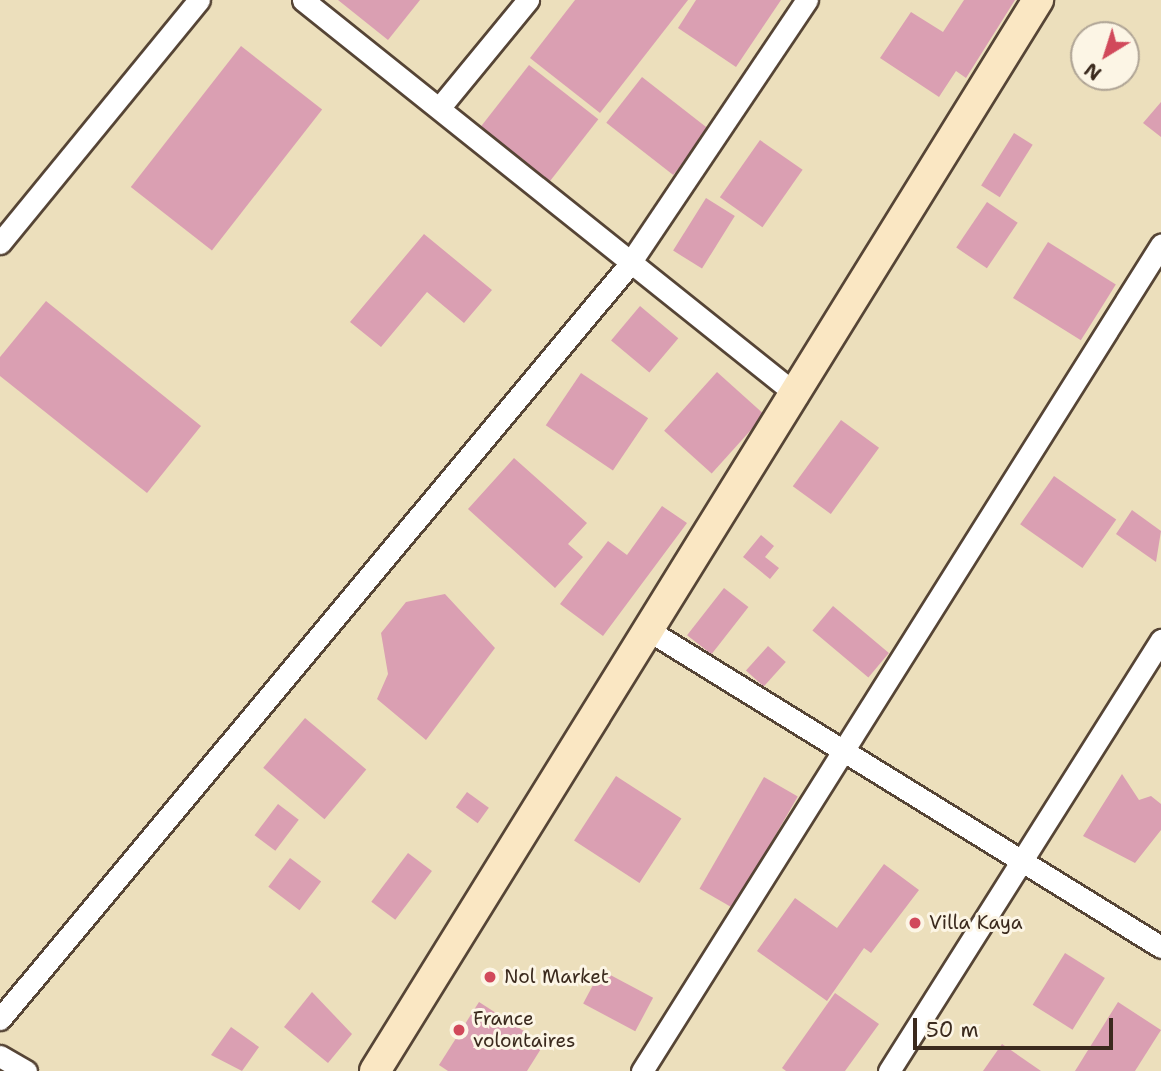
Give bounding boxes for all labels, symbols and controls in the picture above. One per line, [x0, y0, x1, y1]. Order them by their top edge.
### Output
north arrow [1070, 21, 1140, 91]
text: N [1079, 57, 1107, 86]
place label: Villa Kaya [929, 912, 1023, 934]
marker: Villa Kaya [907, 915, 923, 931]
place label: Nol Market [504, 966, 609, 988]
marker: Nol Market [482, 969, 498, 985]
scale bar [916, 1004, 1116, 1048]
place label: France volontaires [473, 1008, 575, 1052]
text: 50 m [926, 1016, 979, 1044]
marker: France volontaires [451, 1022, 467, 1038]

